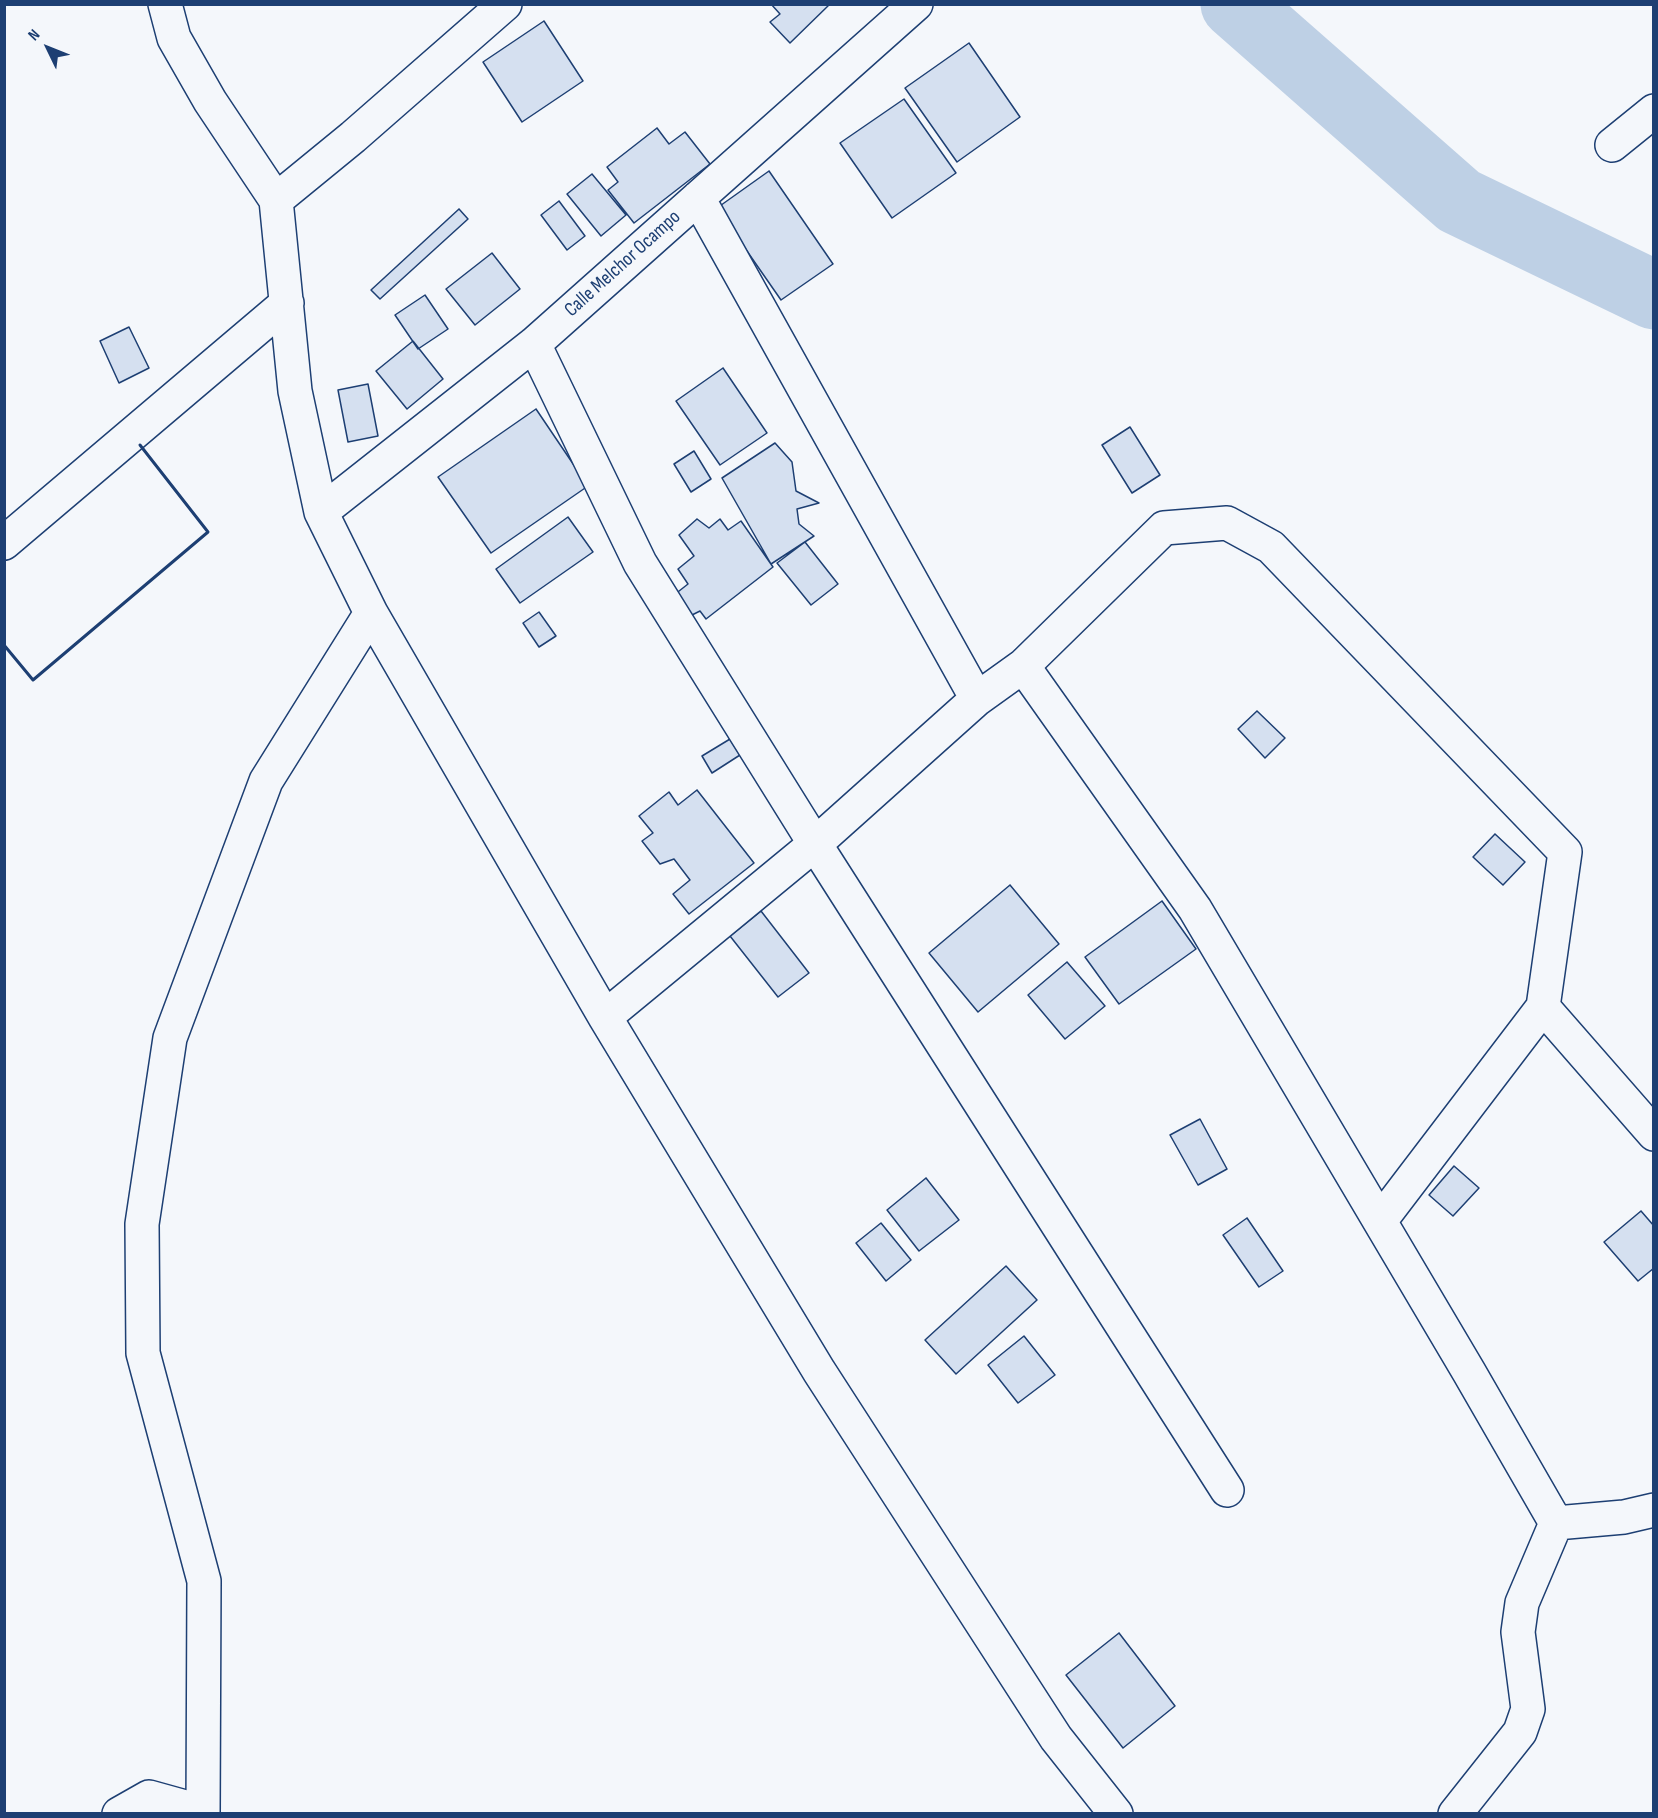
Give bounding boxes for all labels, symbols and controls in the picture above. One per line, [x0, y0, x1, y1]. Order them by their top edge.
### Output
north arrow [18, 18, 78, 78]
text: N [25, 26, 44, 45]
street label: Calle Melchor Ocampo [560, 206, 686, 322]

